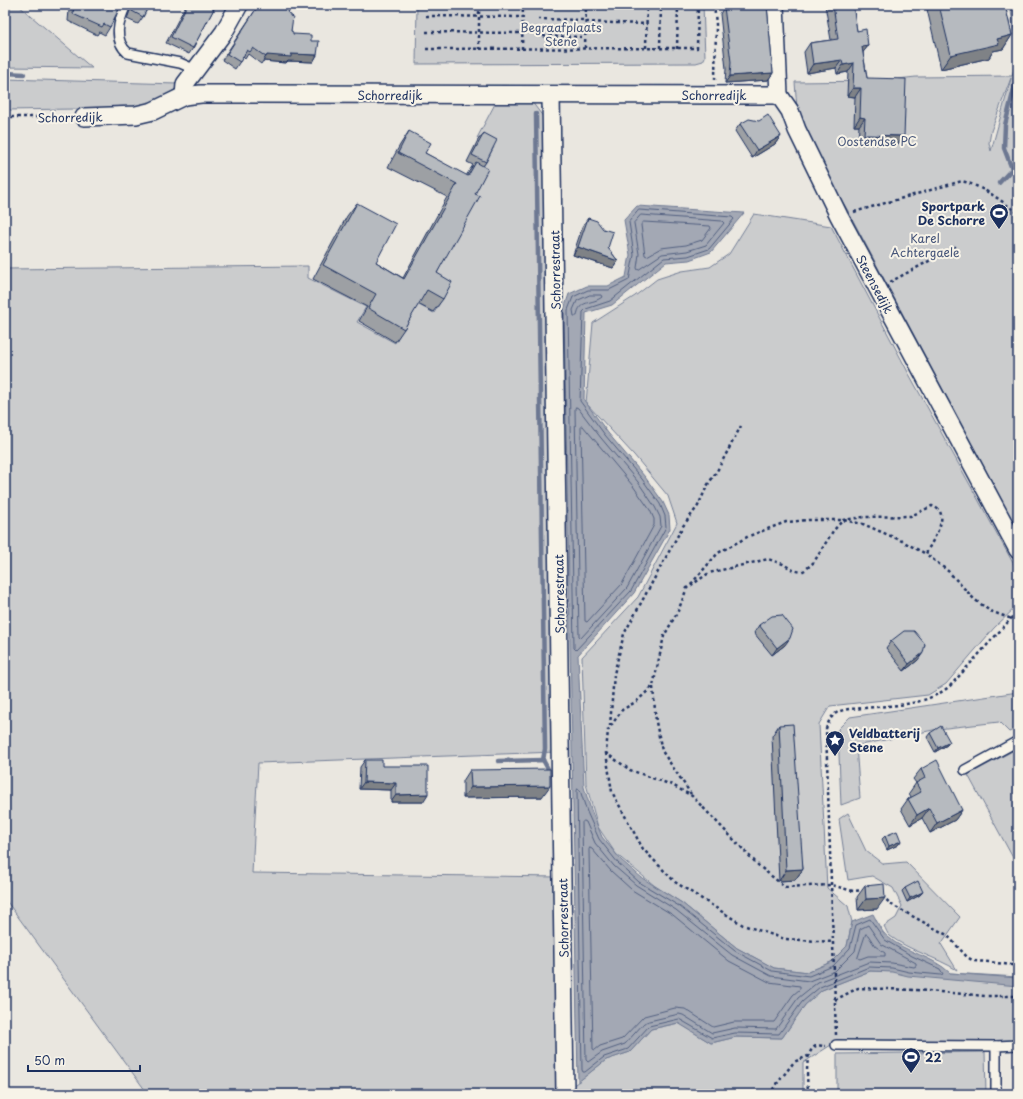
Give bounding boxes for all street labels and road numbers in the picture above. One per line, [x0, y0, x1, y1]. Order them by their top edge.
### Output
street label: Schorredijk [357, 86, 423, 104]
street label: Schorredijk [681, 86, 747, 104]
street label: Schorredijk [37, 107, 103, 127]
street label: Schorrestraat [545, 230, 565, 310]
street label: Steensedijk [852, 251, 898, 317]
street label: Schorrestraat [549, 554, 569, 634]
street label: Schorrestraat [553, 878, 573, 958]

